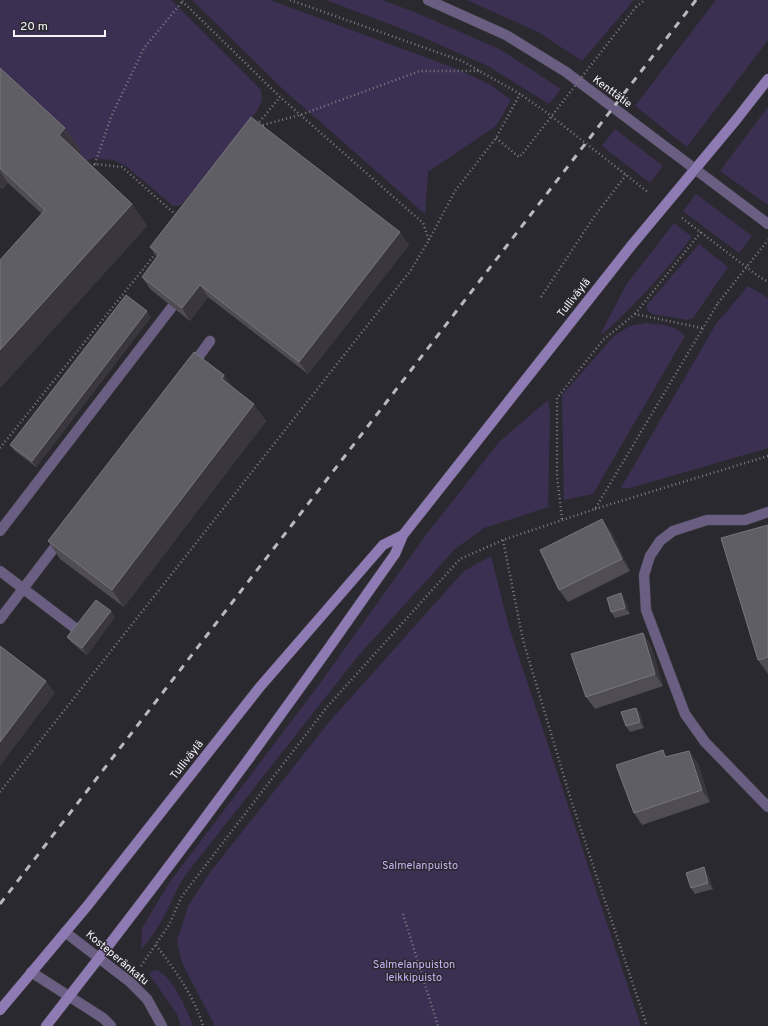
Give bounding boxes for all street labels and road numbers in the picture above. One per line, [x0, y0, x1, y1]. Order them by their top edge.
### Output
street label: Kenttätie [590, 73, 634, 111]
street label: Tulliväylä [554, 275, 594, 321]
street label: Tulliväylä [167, 737, 207, 783]
street label: Kosteperänkatu [83, 928, 151, 988]

